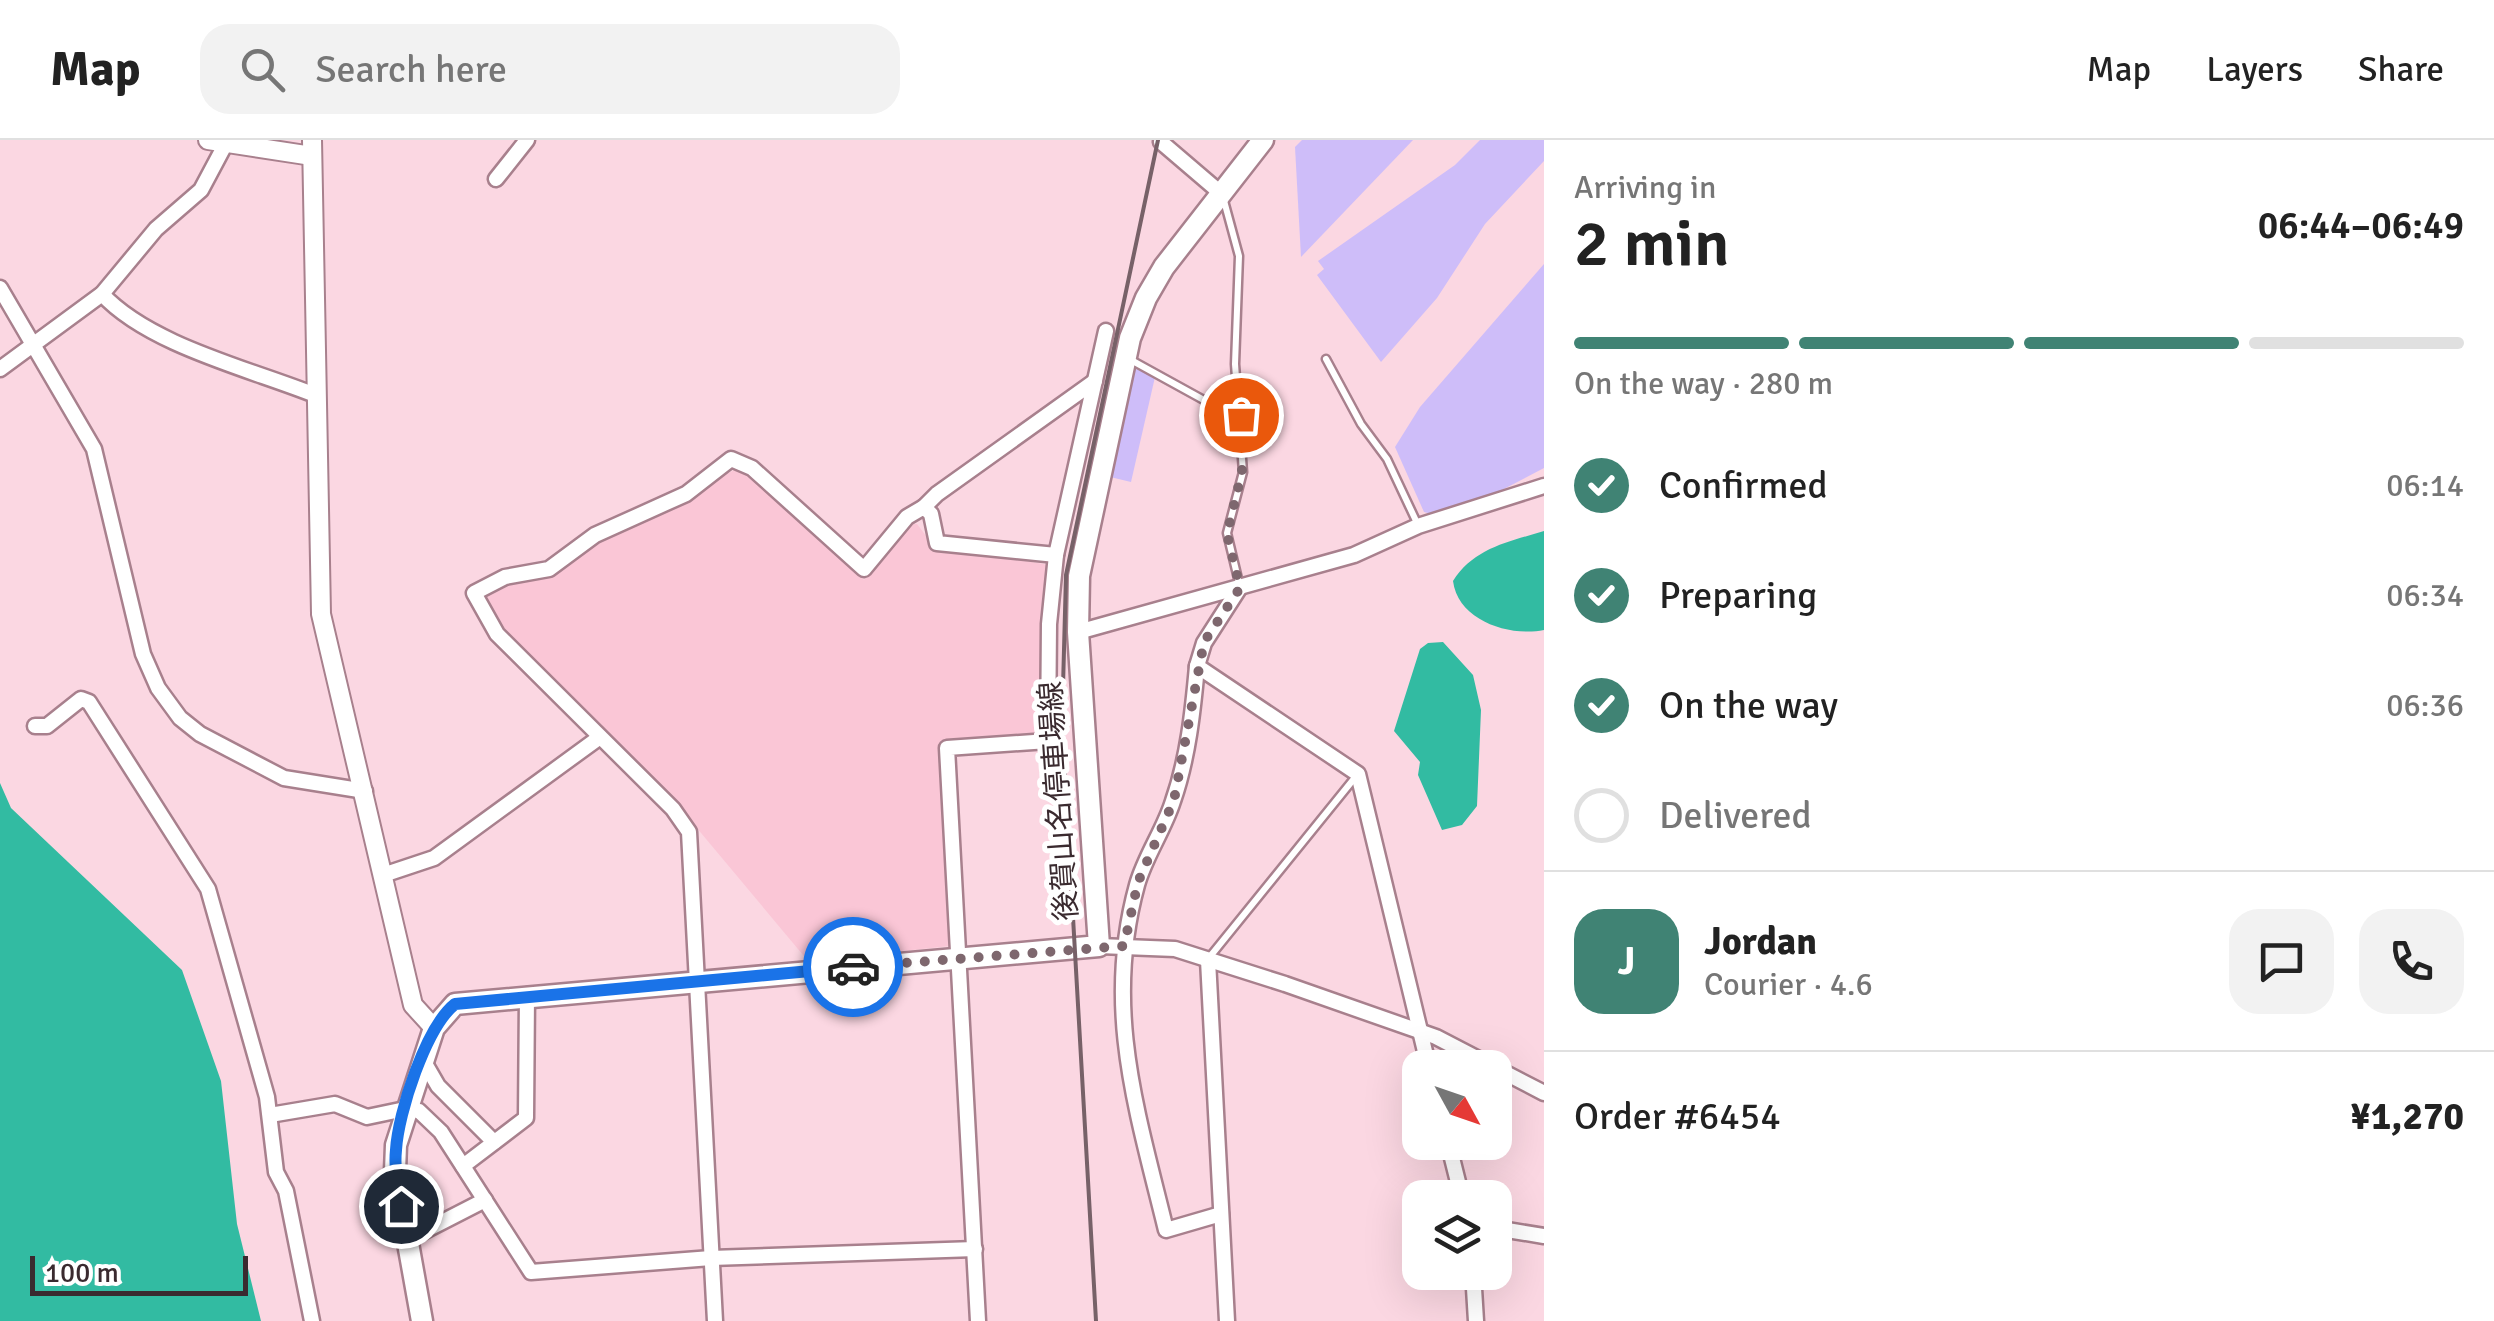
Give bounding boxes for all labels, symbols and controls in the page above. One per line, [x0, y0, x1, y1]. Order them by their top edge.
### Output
search box [200, 24, 900, 114]
text: Map [50, 40, 140, 99]
icon: search [235, 42, 290, 97]
text: Search here [315, 46, 507, 93]
text: Map [2087, 48, 2151, 91]
text: Layers [2206, 48, 2303, 91]
text: Share [2358, 48, 2444, 91]
text: Arriving in [1574, 168, 1716, 207]
text: 06:44–06:49 [2258, 202, 2464, 249]
text: 2 min [1574, 204, 1730, 284]
text: On the way · 280 m [1574, 364, 1833, 403]
pin [1199, 373, 1284, 458]
icon: bag [1214, 388, 1269, 443]
icon: check [1574, 458, 1629, 513]
text: Confirmed [1659, 462, 1828, 509]
text: 06:14 [2386, 466, 2464, 505]
icon: check [1574, 568, 1629, 623]
text: Preparing [1659, 572, 1817, 619]
text: 06:34 [2386, 576, 2464, 615]
icon: check [1574, 678, 1629, 733]
street label: 後賀山名停車場線 [1032, 680, 1086, 922]
text: On the way [1659, 682, 1838, 729]
text: 06:36 [2386, 686, 2464, 725]
text: Delivered [1659, 792, 1812, 839]
button: chat [2229, 909, 2334, 1014]
button: phone [2359, 909, 2464, 1014]
courier [803, 917, 903, 1017]
text: Jordan [1704, 918, 1817, 965]
text: J [1618, 938, 1635, 985]
icon: car [826, 940, 881, 995]
text: Courier · 4.6 [1704, 965, 1873, 1004]
north arrow [1402, 1050, 1512, 1160]
map controls [1402, 1050, 1512, 1290]
text: Order #6454 [1574, 1093, 1781, 1140]
text: ¥1,270 [2350, 1093, 2464, 1140]
pin [359, 1164, 444, 1249]
icon: home [374, 1179, 429, 1234]
button: layers [1402, 1180, 1512, 1290]
scale bar [30, 1251, 248, 1296]
text: 100 m [45, 1256, 119, 1290]

